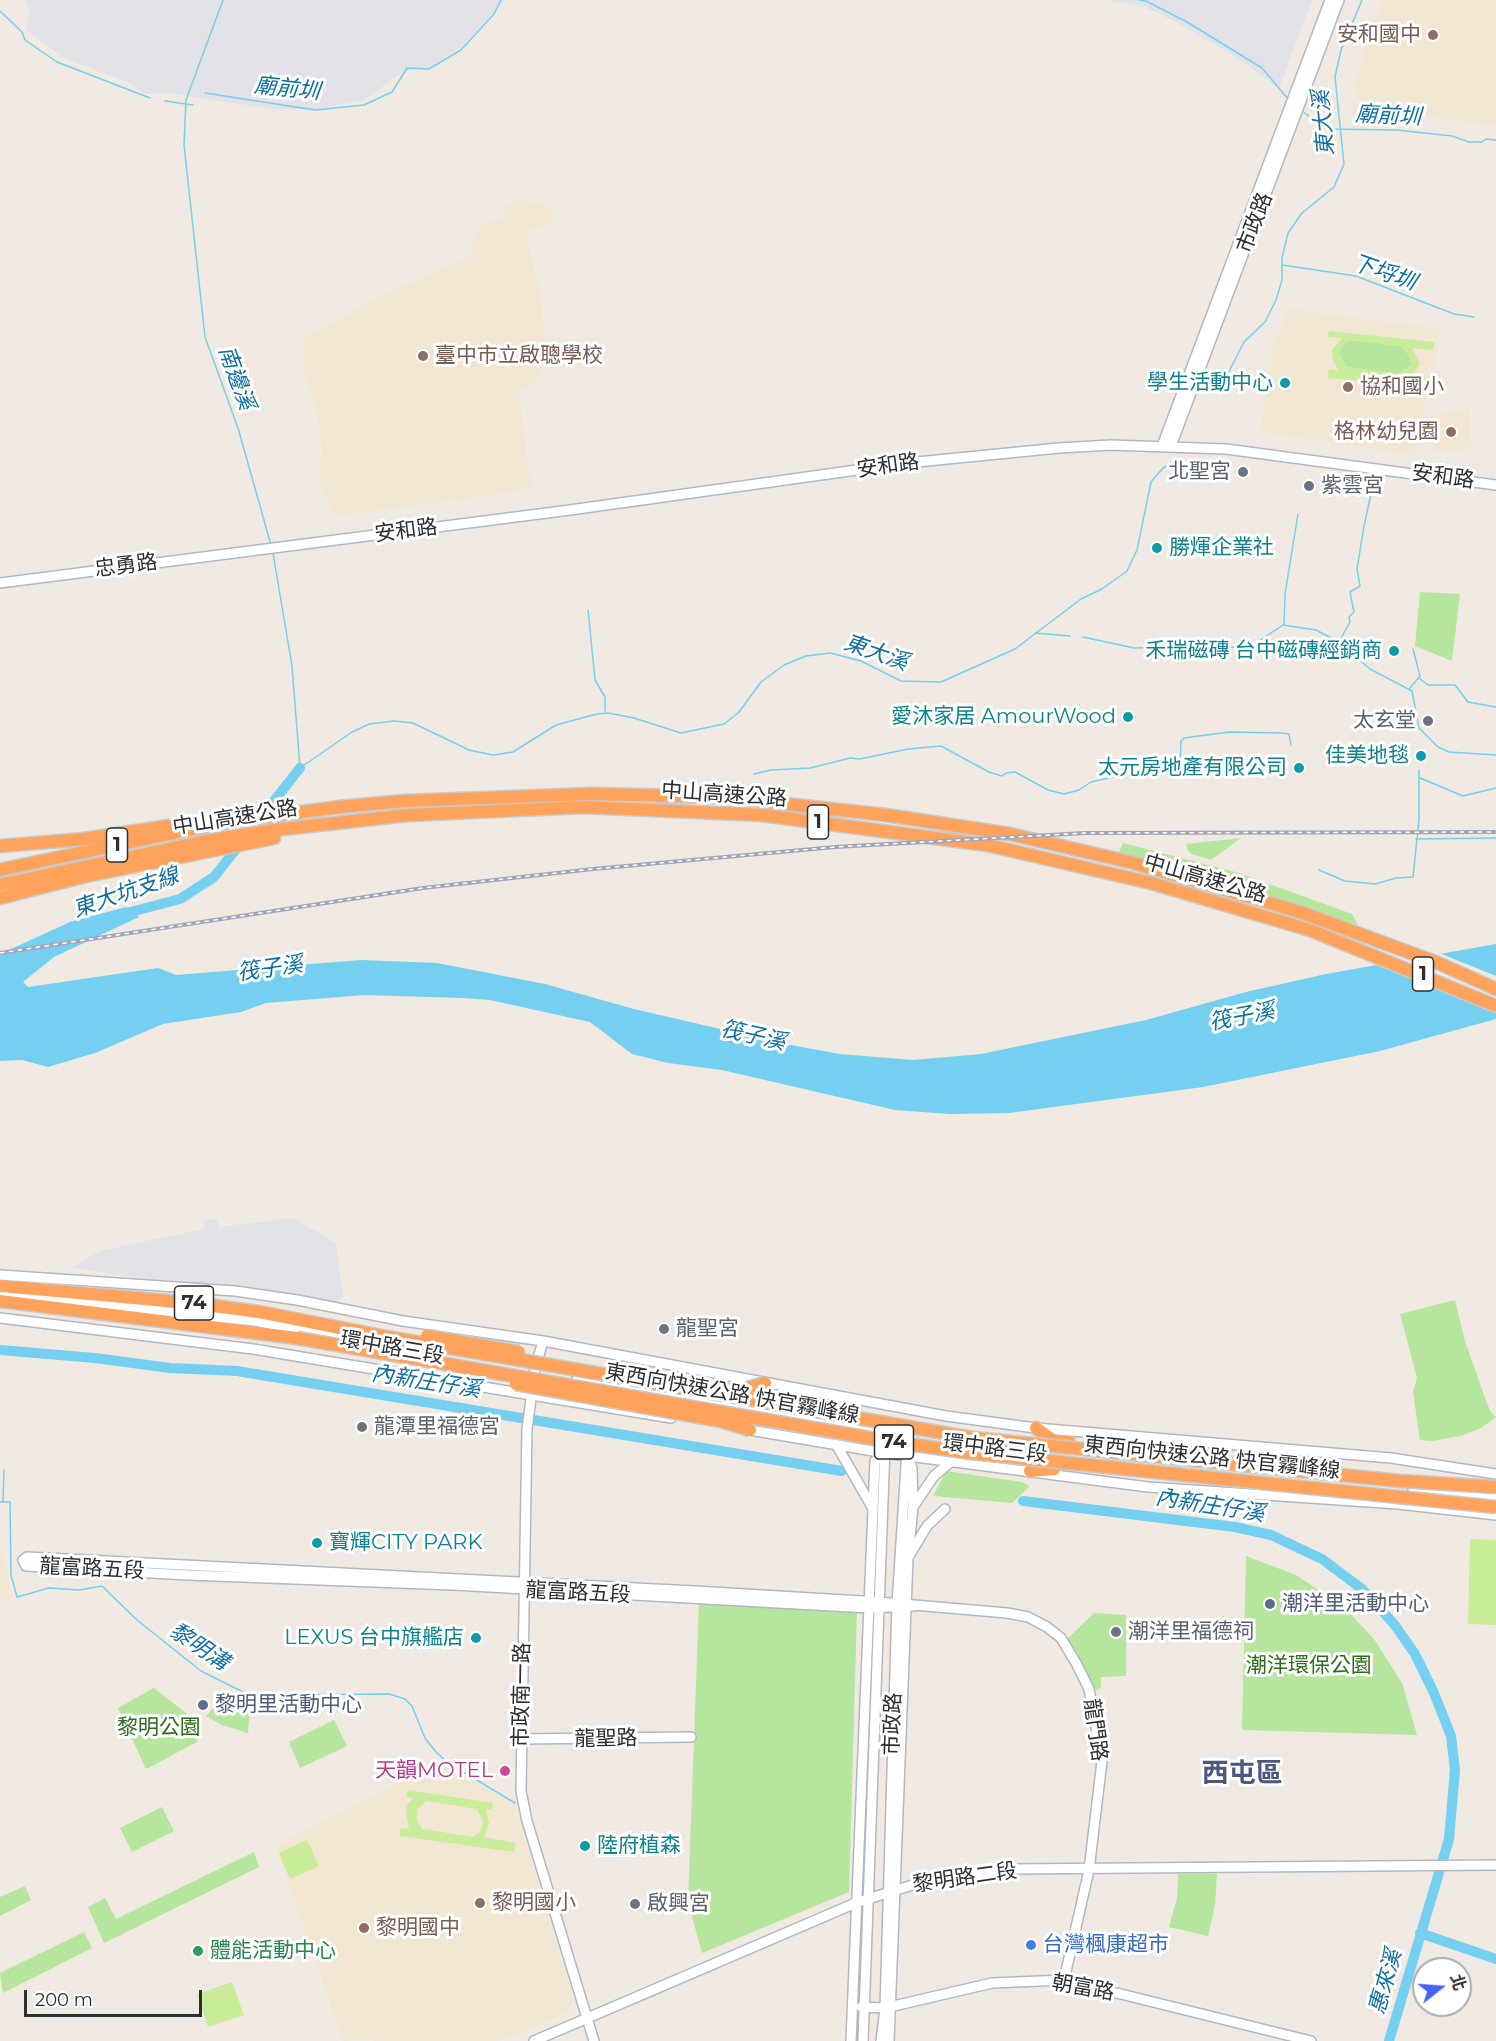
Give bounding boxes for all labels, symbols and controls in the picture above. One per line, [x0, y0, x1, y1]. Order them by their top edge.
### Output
place label: 安和國中 [1337, 22, 1421, 48]
marker: 安和國中 [1426, 28, 1440, 42]
water label: 廟前圳 [253, 72, 321, 106]
water label: 東大溪 [1308, 89, 1340, 157]
water label: 廟前圳 [1354, 101, 1422, 131]
street label: 市政路 [1232, 189, 1278, 257]
water label: 下埒圳 [1349, 250, 1419, 296]
water label: 南邊溪 [212, 342, 260, 414]
place label: 臺中市立啟聰學校 [435, 343, 603, 369]
marker: 臺中市立啟聰學校 [416, 349, 430, 363]
place label: 學生活動中心 [1147, 370, 1273, 396]
place label: 協和國小 [1360, 374, 1444, 400]
marker: 學生活動中心 [1278, 376, 1292, 390]
marker: 協和國小 [1341, 380, 1355, 394]
place label: 格林幼兒園 [1334, 419, 1439, 445]
marker: 格林幼兒園 [1444, 425, 1458, 439]
street label: 安和路 [855, 449, 921, 483]
place label: 北聖宮 [1168, 459, 1231, 485]
street label: 安和路 [1410, 460, 1476, 494]
marker: 北聖宮 [1236, 465, 1250, 479]
place label: 紫雲宮 [1321, 473, 1384, 499]
marker: 紫雲宮 [1302, 479, 1316, 493]
street label: 安和路 [373, 515, 439, 547]
place label: 勝煇企業社 [1169, 535, 1274, 561]
marker: 勝煇企業社 [1150, 541, 1164, 555]
street label: 忠勇路 [93, 550, 159, 582]
water label: 東大溪 [841, 630, 911, 676]
place label: 禾瑞磁磚 台中磁磚經銷商 [1145, 638, 1382, 664]
marker: 禾瑞磁磚 台中磁磚經銷商 [1387, 644, 1401, 658]
place label: 愛沐家居 AmourWood [891, 704, 1116, 730]
place label: 太玄堂 [1353, 708, 1416, 734]
marker: 愛沐家居 AmourWood [1121, 710, 1135, 724]
marker: 太玄堂 [1421, 714, 1435, 728]
place label: 佳美地毯 [1325, 743, 1409, 769]
marker: 佳美地毯 [1414, 749, 1428, 763]
place label: 太元房地產有限公司 [1098, 755, 1287, 781]
marker: 太元房地產有限公司 [1292, 761, 1306, 775]
street label: 中山高速公路 [660, 778, 788, 812]
street label: 中山高速公路 [171, 796, 299, 840]
road number: 1 [808, 805, 828, 839]
road number: 1 [106, 828, 128, 862]
street label: 中山高速公路 [1141, 850, 1269, 908]
water label: 東大坑支線 [70, 863, 182, 923]
water label: 筏子溪 [235, 951, 305, 987]
road number: 1 [1412, 957, 1434, 991]
water label: 筏子溪 [1207, 998, 1277, 1036]
water label: 筏子溪 [718, 1016, 788, 1056]
road number: 74 [174, 1286, 214, 1320]
place label: 龍聖宮 [676, 1316, 739, 1342]
marker: 龍聖宮 [657, 1322, 671, 1336]
street label: 環中路三段 [338, 1326, 446, 1370]
street label: 東西向快速公路 快官霧峰線 [603, 1359, 861, 1429]
water label: 內新庄仔溪 [370, 1360, 482, 1404]
place label: 龍潭里福德宮 [374, 1414, 500, 1440]
marker: 龍潭里福德宮 [355, 1420, 369, 1434]
road number: 74 [874, 1425, 914, 1459]
street label: 環中路三段 [941, 1430, 1049, 1468]
street label: 東西向快速公路 快官霧峰線 [1083, 1432, 1341, 1484]
water label: 內新庄仔溪 [1154, 1484, 1266, 1528]
place label: 寶輝CITY PARK [329, 1530, 482, 1556]
marker: 寶輝CITY PARK [310, 1536, 324, 1550]
street label: 龍富路五段 [39, 1554, 145, 1584]
street label: 龍富路五段 [525, 1578, 631, 1608]
place label: 潮洋里活動中心 [1282, 1591, 1429, 1617]
marker: 潮洋里活動中心 [1263, 1597, 1277, 1611]
water label: 黎明溝 [164, 1618, 234, 1676]
place label: 潮洋里福德祠 [1128, 1619, 1254, 1645]
place label: LEXUS 台中旗艦店 [284, 1625, 464, 1651]
marker: 潮洋里福德祠 [1109, 1625, 1123, 1639]
marker: LEXUS 台中旗艦店 [469, 1631, 483, 1645]
street label: 市政南一路 [508, 1642, 536, 1748]
park label: 潮洋環保公園 [1246, 1653, 1372, 1679]
place label: 黎明里活動中心 [215, 1692, 362, 1718]
street label: 市政路 [879, 1692, 907, 1756]
street label: 龍門路 [1078, 1697, 1112, 1763]
marker: 黎明里活動中心 [196, 1698, 210, 1712]
park label: 黎明公園 [117, 1715, 201, 1741]
street label: 龍聖路 [574, 1726, 638, 1752]
place label: 天韻MOTEL [375, 1758, 493, 1784]
district label: 西屯區 [1202, 1758, 1282, 1790]
marker: 天韻MOTEL [498, 1764, 512, 1778]
place label: 陸府植森 [597, 1833, 681, 1859]
marker: 陸府植森 [578, 1839, 592, 1853]
street label: 黎明路二段 [911, 1858, 1019, 1898]
place label: 黎明國小 [492, 1890, 576, 1916]
place label: 啟興宮 [647, 1891, 710, 1917]
marker: 黎明國小 [473, 1896, 487, 1910]
marker: 啟興宮 [628, 1897, 642, 1911]
place label: 黎明國中 [376, 1915, 460, 1941]
marker: 黎明國中 [357, 1921, 371, 1935]
place label: 台灣楓康超市 [1043, 1932, 1169, 1958]
place label: 體能活動中心 [210, 1938, 336, 1964]
marker: 台灣楓康超市 [1024, 1938, 1038, 1952]
marker: 體能活動中心 [191, 1944, 205, 1958]
water label: 惠來溪 [1364, 1947, 1408, 2017]
north arrow [1412, 1957, 1472, 2017]
street label: 朝富路 [1050, 1970, 1116, 2006]
text: 北 [1446, 1972, 1469, 1993]
scale bar [27, 1978, 206, 2016]
text: 200 m [35, 1989, 93, 2011]

